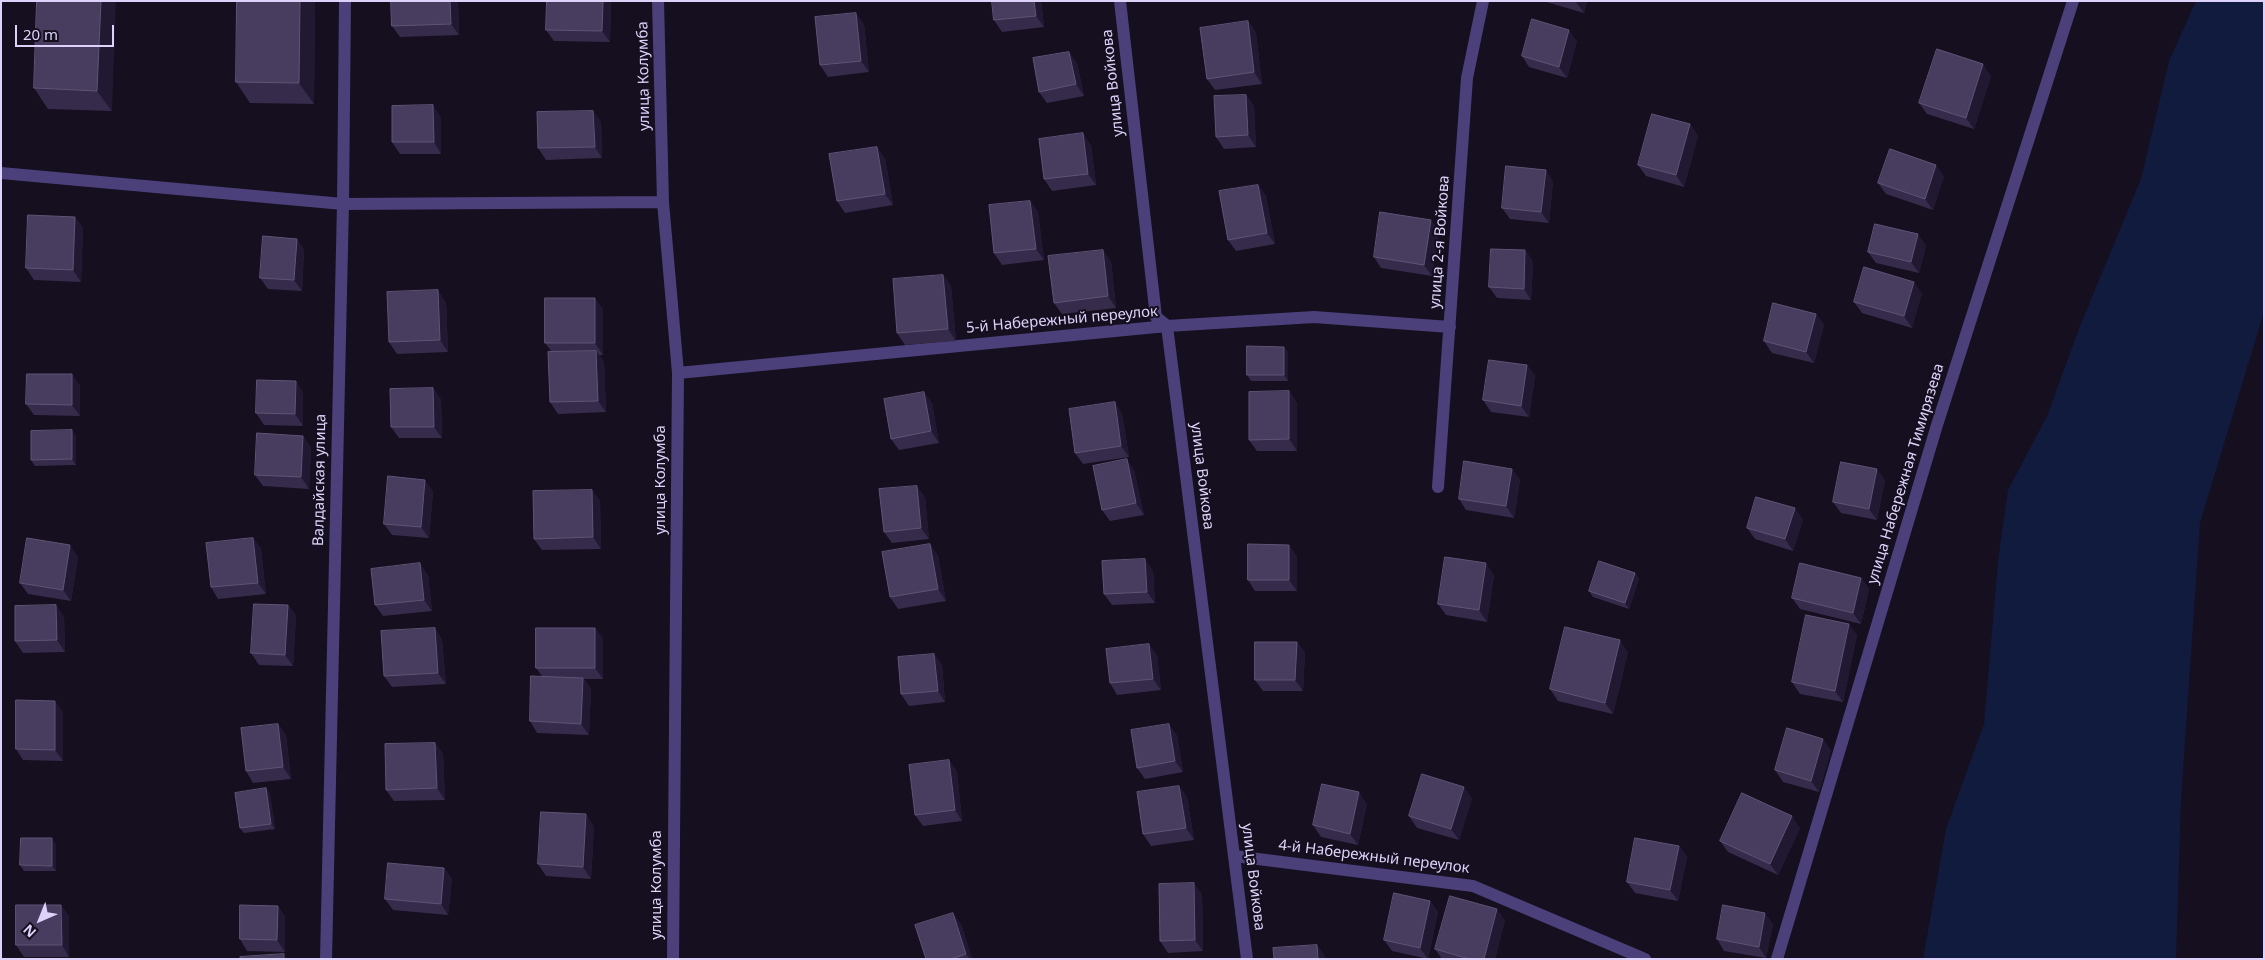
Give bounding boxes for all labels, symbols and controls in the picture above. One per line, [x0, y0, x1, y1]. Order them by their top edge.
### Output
scale bar [18, 15, 116, 47]
street label: улица Колумба [634, 21, 654, 131]
text: 20 m [23, 24, 58, 44]
street label: улица Войкова [1098, 28, 1128, 138]
street label: улица 2-я Войкова [1426, 175, 1454, 309]
street label: 5-й Набережный переулок [965, 303, 1159, 337]
street label: улица Набережная Тимирязева [1864, 362, 1948, 586]
street label: Валдайская улица [310, 414, 330, 546]
street label: улица Войкова [1186, 421, 1218, 531]
street label: улица Колумба [652, 425, 670, 535]
street label: улица Войкова [1237, 822, 1269, 932]
street label: улица Колумба [648, 830, 666, 940]
street label: 4-й Набережный переулок [1277, 836, 1471, 878]
north arrow [15, 895, 65, 945]
text: N [19, 920, 40, 942]

